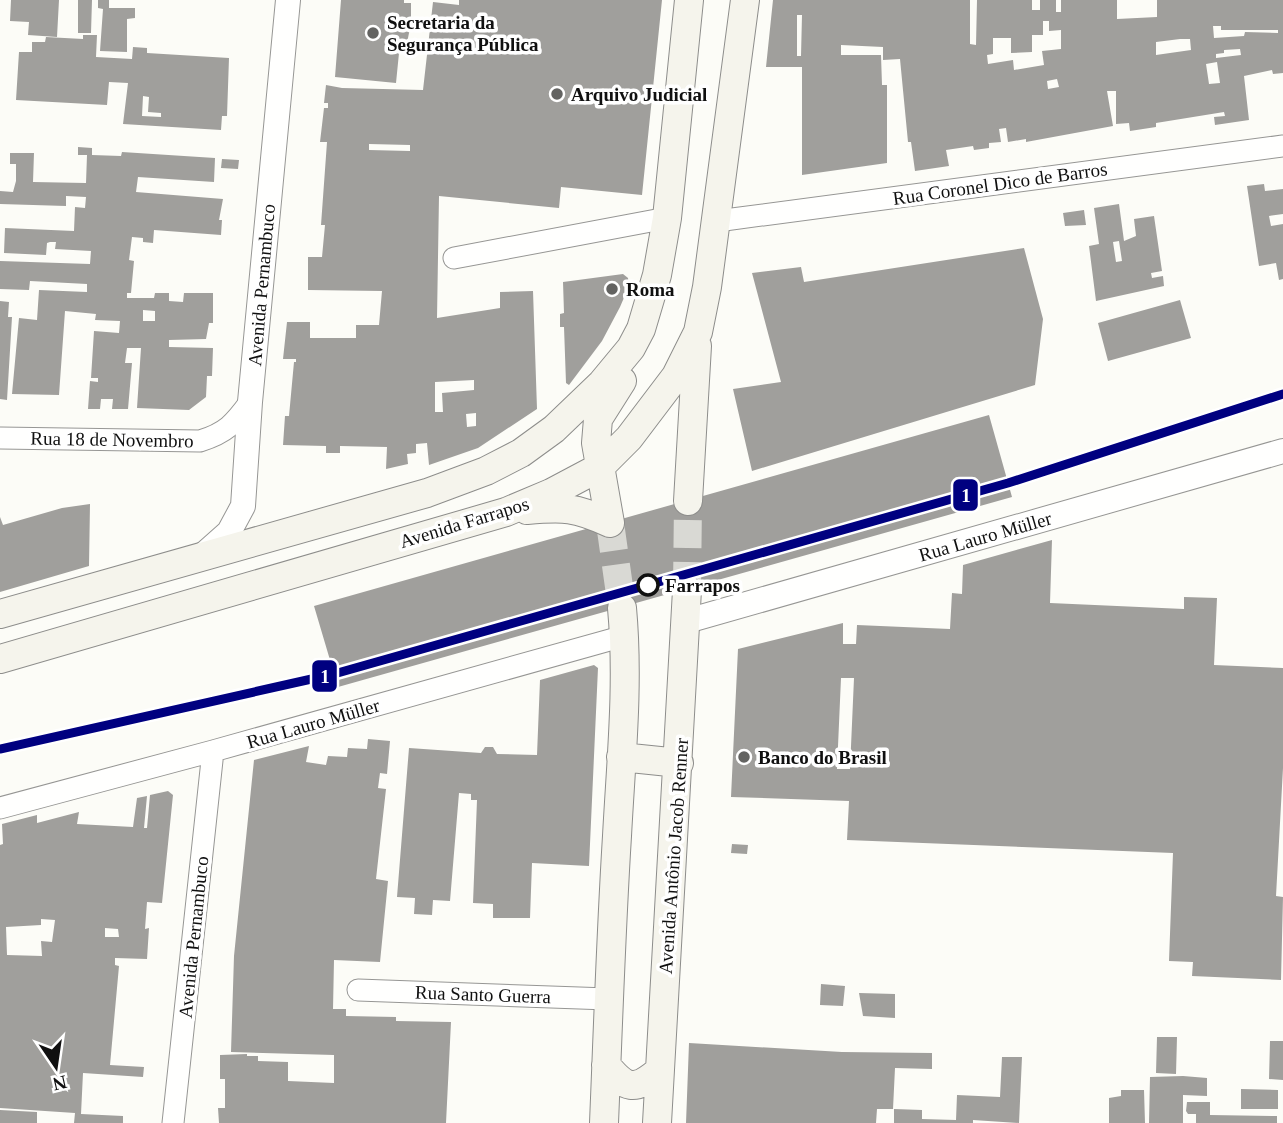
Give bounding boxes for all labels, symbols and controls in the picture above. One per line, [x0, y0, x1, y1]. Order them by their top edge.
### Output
place label: Secretaria da Segurança Pública [387, 12, 539, 55]
marker: Secretaria da Segurança Pública [365, 25, 381, 41]
place label: Arquivo Judicial [571, 84, 707, 105]
marker: Arquivo Judicial [549, 86, 565, 102]
street label: Rua Coronel Dico de Barros [891, 158, 1109, 209]
street label: Avenida Pernambuco [244, 203, 279, 367]
place label: Roma [626, 279, 675, 300]
marker: Roma [604, 281, 620, 297]
street label: Rua 18 de Novembro [30, 428, 194, 451]
line badge: 1 [952, 478, 979, 512]
text: 1 [961, 485, 971, 506]
street label: Avenida Farrapos [397, 493, 531, 552]
street label: Rua Lauro Müller [916, 507, 1055, 565]
marker: Farrapos [637, 574, 659, 596]
place label: Farrapos [665, 575, 740, 596]
line badge: 1 [311, 659, 338, 693]
text: 1 [320, 666, 330, 687]
street label: Rua Lauro Müller [244, 694, 383, 752]
street label: Avenida Antônio Jacob Renner [655, 737, 692, 975]
place label: Banco do Brasil [758, 747, 887, 768]
marker: Banco do Brasil [736, 749, 752, 765]
street label: Avenida Pernambuco [175, 855, 212, 1019]
street label: Rua Santo Guerra [415, 982, 552, 1007]
north arrow [21, 1032, 91, 1102]
text: N [50, 1071, 69, 1095]

